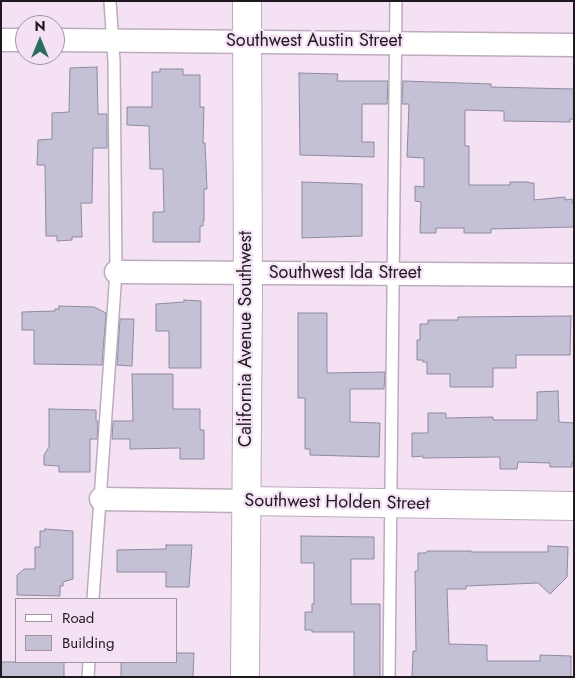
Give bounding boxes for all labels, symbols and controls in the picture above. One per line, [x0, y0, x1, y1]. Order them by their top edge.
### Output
north arrow [15, 15, 65, 65]
text: N [34, 16, 46, 36]
street label: Southwest Austin Street [226, 31, 402, 53]
street label: California Avenue Southwest [236, 231, 258, 447]
street label: Southwest Ida Street [269, 263, 421, 285]
street label: Southwest Holden Street [244, 491, 430, 515]
legend [15, 598, 178, 663]
text: Road [62, 607, 94, 629]
text: Building [62, 632, 114, 654]

